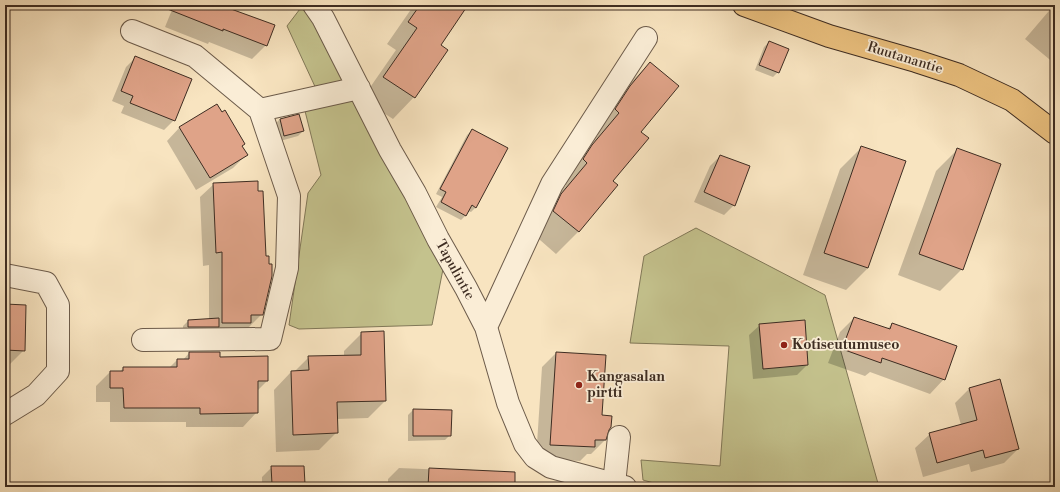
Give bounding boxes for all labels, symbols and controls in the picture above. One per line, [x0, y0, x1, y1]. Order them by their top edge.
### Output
street label: Ruutanantie [865, 38, 945, 78]
street label: Tapulintie [431, 237, 479, 303]
place label: Kotiseutumuseo [792, 336, 899, 354]
marker: Kotiseutumuseo [779, 340, 789, 350]
place label: Kangasalan pirtti [587, 368, 665, 402]
marker: Kangasalan pirtti [574, 380, 584, 390]

